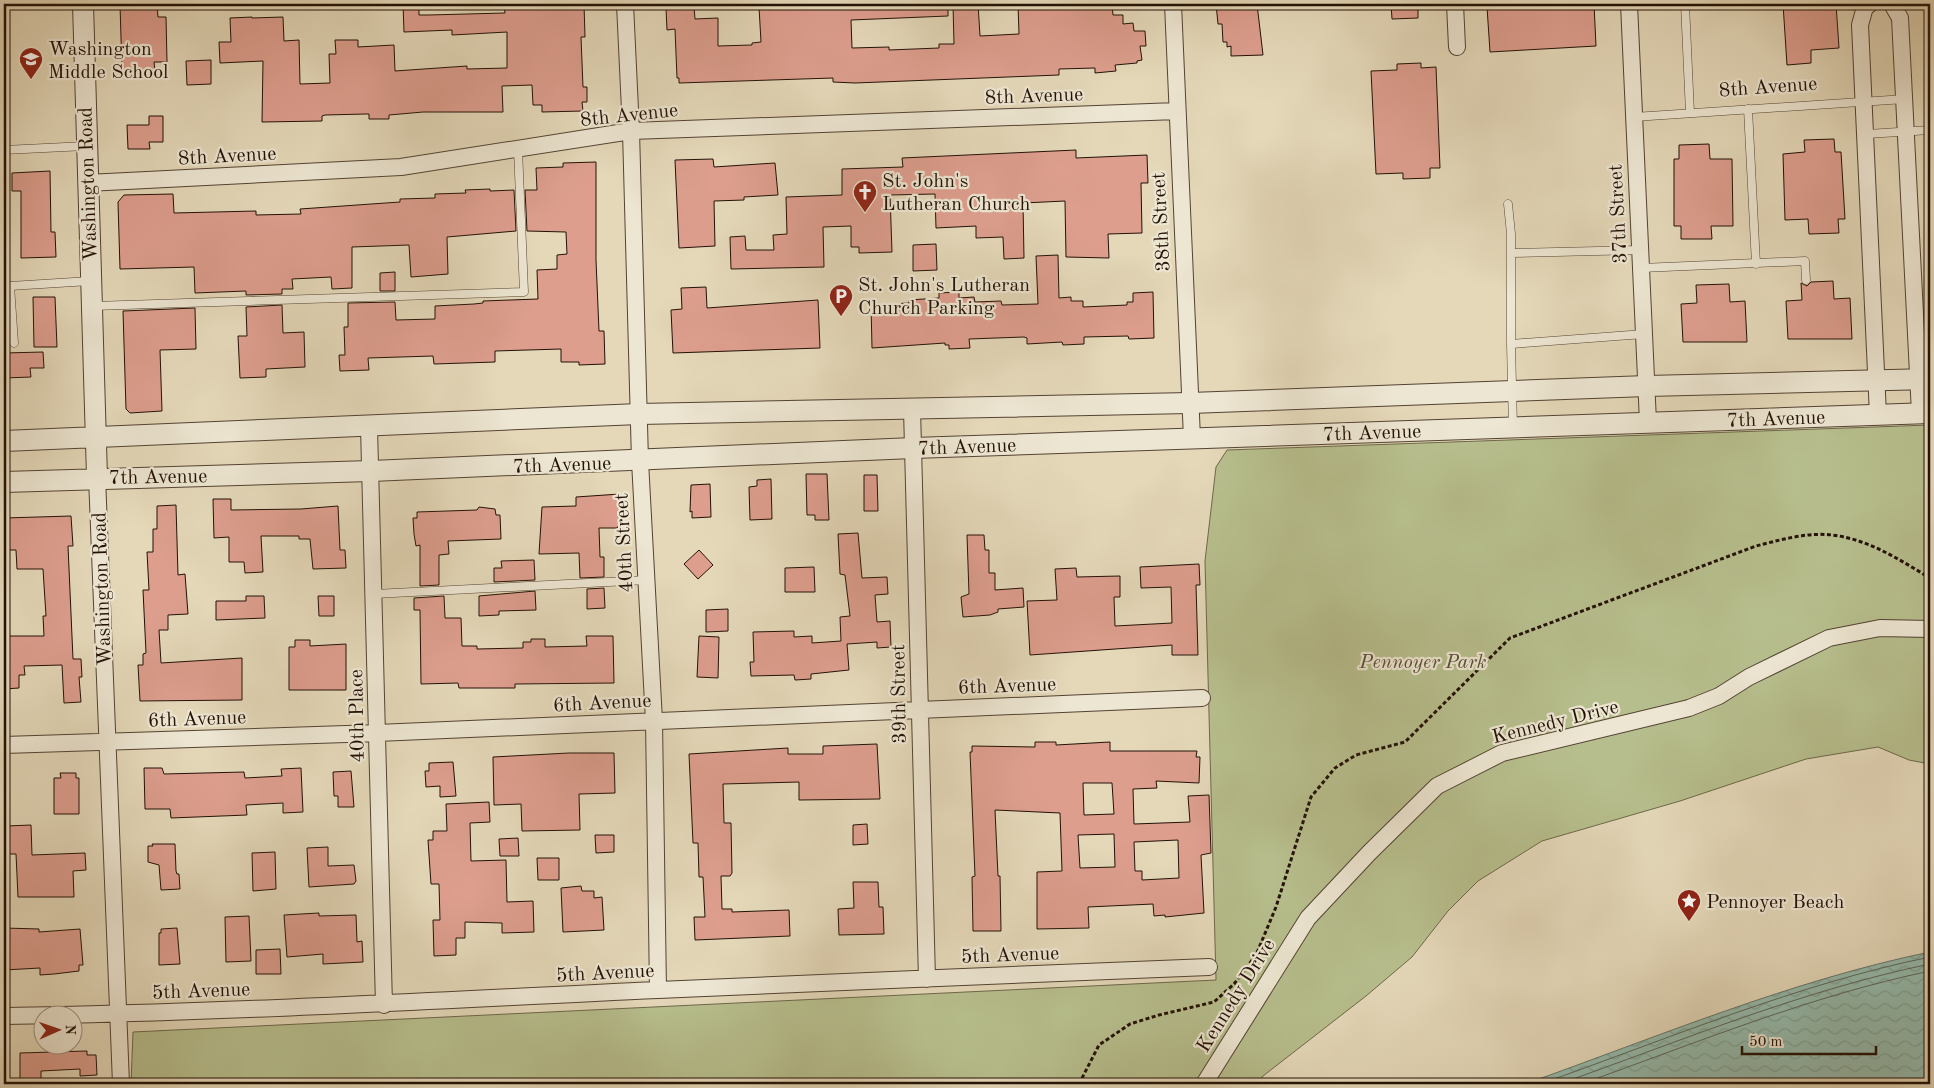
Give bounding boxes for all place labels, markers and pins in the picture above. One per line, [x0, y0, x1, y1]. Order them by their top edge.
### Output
place label: Washington Middle School [48, 40, 168, 83]
school or university icon: Washington Middle School [18, 46, 44, 80]
place label: St. John's Lutheran Church [882, 172, 1031, 215]
church icon: St. John's Lutheran Church [852, 179, 878, 213]
place label: St. John's Lutheran Church Parking [858, 276, 1030, 319]
parking icon: St. John's Lutheran Church Parking [828, 283, 854, 317]
place icon: Pennoyer Beach [1676, 888, 1702, 922]
place label: Pennoyer Beach [1706, 893, 1845, 913]

